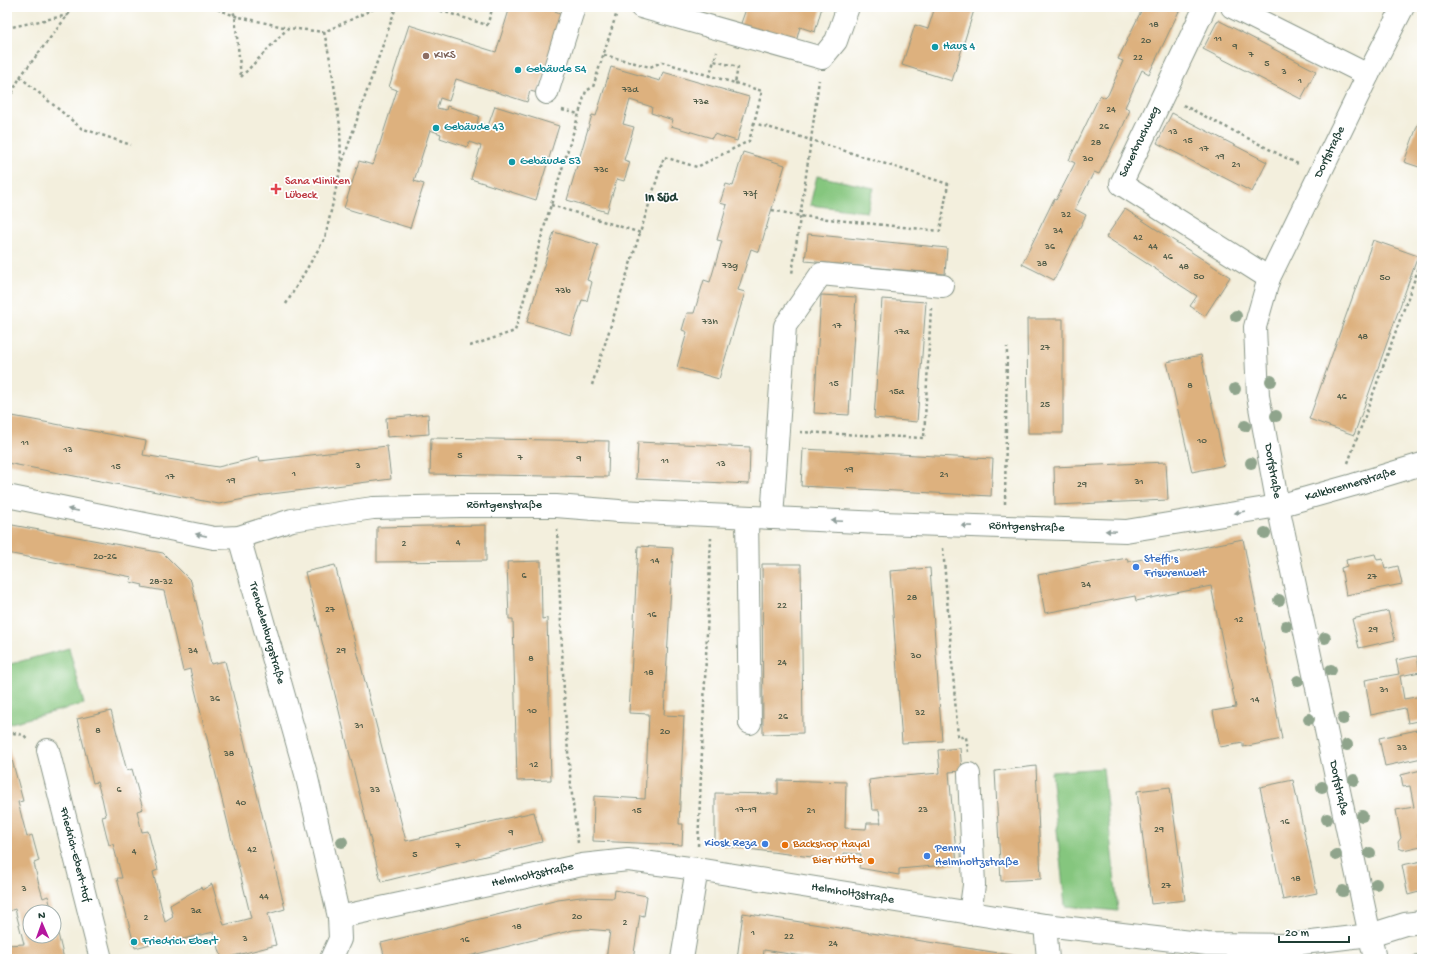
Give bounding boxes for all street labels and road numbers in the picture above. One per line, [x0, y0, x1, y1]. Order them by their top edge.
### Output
street label: Sauerbruchweg [1117, 104, 1163, 180]
street label: Dorfstraße [1311, 123, 1349, 181]
street label: Dorfstraße [1260, 441, 1284, 500]
street label: Kalkbrennerstraße [1304, 465, 1398, 505]
street label: Röntgenstraße [466, 499, 543, 513]
street label: Röntgenstraße [989, 520, 1065, 536]
street label: Trendelenburgstraße [245, 580, 287, 687]
street label: Dorfstraße [1325, 758, 1351, 817]
street label: Friedrich-Ebert-Hof [56, 805, 94, 905]
street label: Helmholtzstraße [490, 860, 576, 891]
street label: Helmholtzstraße [810, 880, 896, 908]

